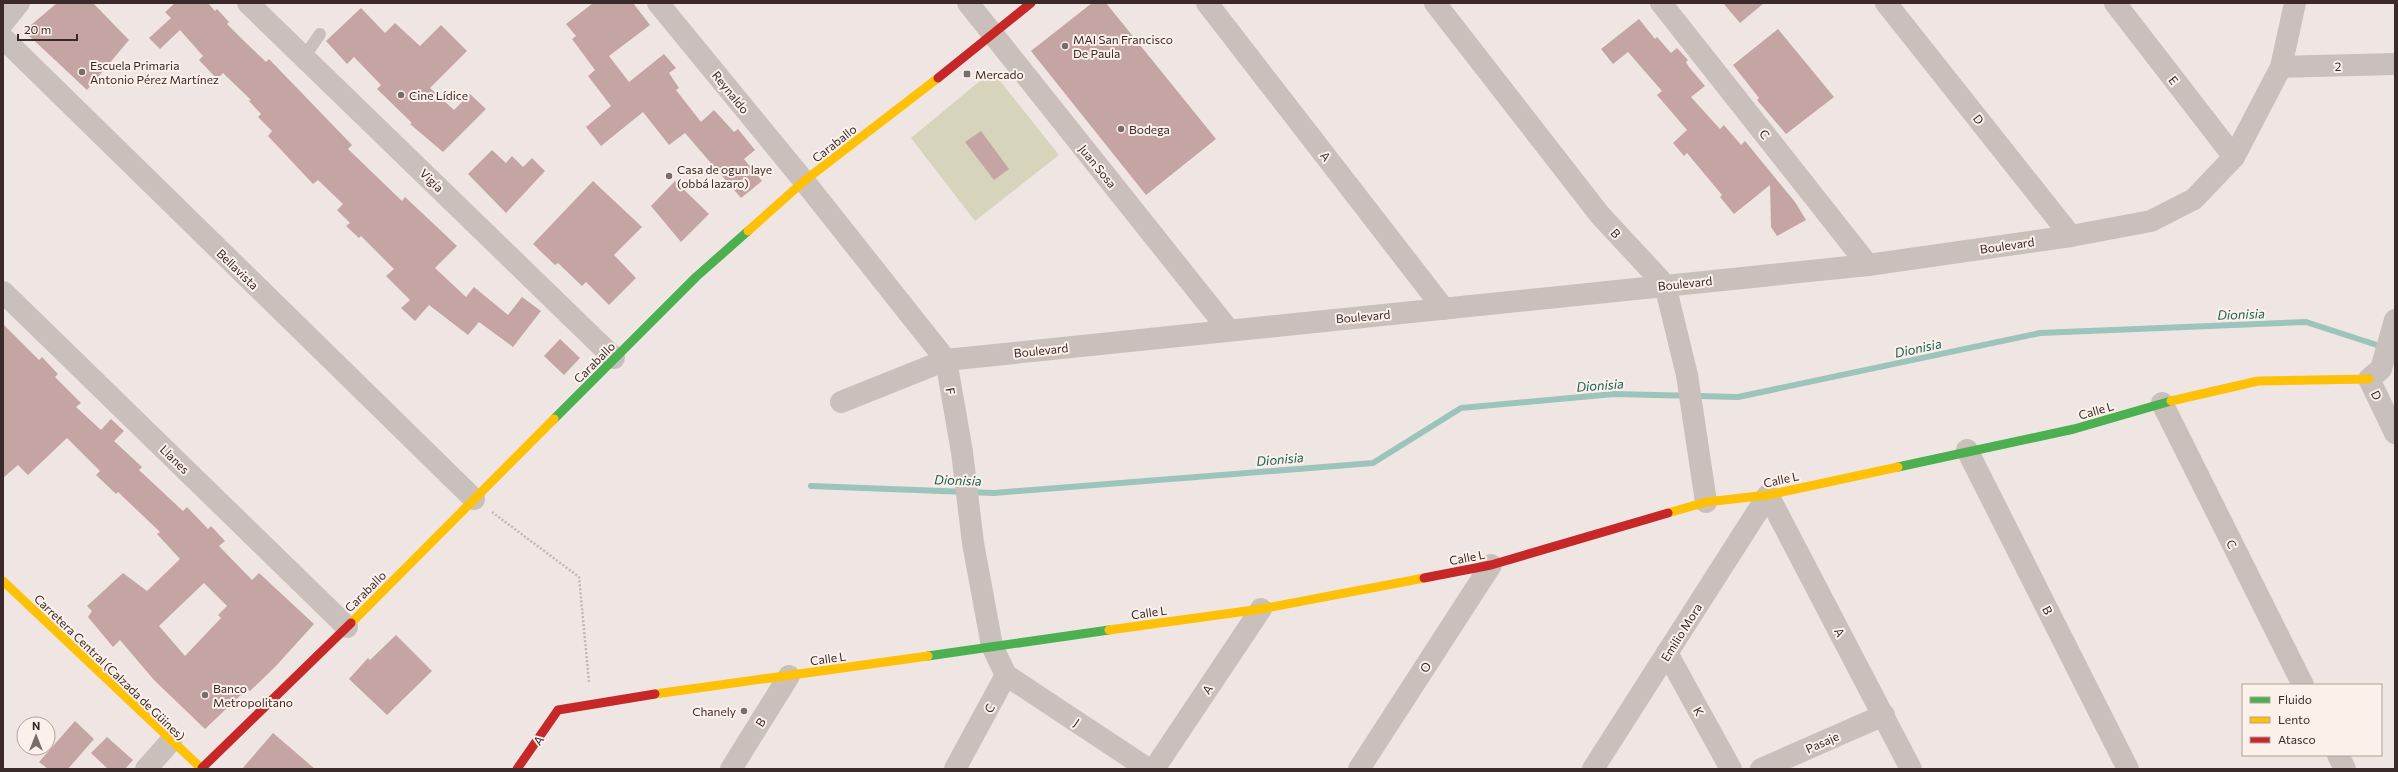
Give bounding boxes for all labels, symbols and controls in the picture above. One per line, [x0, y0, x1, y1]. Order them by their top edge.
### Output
scale bar [18, 16, 77, 42]
text: 20 m [24, 22, 51, 36]
place label: MAI San Francisco De Paula [1073, 32, 1173, 60]
marker: MAI San Francisco De Paula [1060, 41, 1070, 51]
place label: Escuela Primaria Antonio Pérez Martínez [90, 58, 219, 86]
street label: 2 [2335, 59, 2342, 73]
marker: Escuela Primaria Antonio Pérez Martínez [77, 67, 87, 77]
place label: Mercado [975, 67, 1024, 81]
street label: Reynaldo [710, 68, 752, 116]
marker: Mercado [962, 69, 972, 79]
street label: E [2166, 73, 2182, 87]
place label: Cine Lídice [409, 88, 468, 102]
marker: Cine Lídice [396, 90, 406, 100]
street label: D [1971, 111, 1987, 127]
street label: Caraballo [809, 121, 859, 165]
place label: Bodega [1129, 122, 1170, 136]
marker: Bodega [1116, 124, 1126, 134]
street label: C [1757, 126, 1773, 142]
street label: Juan Sosa [1076, 142, 1120, 191]
street label: A [1318, 148, 1334, 164]
place label: Casa de ogun laye (obbá lazaro) [677, 162, 772, 190]
street label: Vigía [417, 166, 447, 194]
marker: Casa de ogun laye (obbá lazaro) [664, 171, 674, 181]
street label: B [1608, 225, 1624, 241]
street label: Boulevard [1979, 234, 2035, 256]
street label: Bellavista [214, 246, 262, 292]
street label: Boulevard [1657, 273, 1713, 293]
water label: Dionisia [2217, 305, 2265, 323]
street label: Boulevard [1335, 307, 1391, 325]
water label: Dionisia [1893, 335, 1943, 361]
street label: Caraballo [571, 339, 617, 385]
street label: Boulevard [1013, 340, 1069, 360]
water label: Dionisia [1576, 375, 1624, 395]
street label: F [944, 386, 959, 396]
street label: D [2369, 388, 2385, 402]
street label: Calle L [2077, 398, 2115, 422]
street label: Llanes [158, 442, 192, 476]
water label: Dionisia [1256, 449, 1305, 469]
street label: Calle L [1762, 468, 1800, 490]
water label: Dionisia [934, 471, 982, 489]
street label: C [2224, 537, 2240, 551]
street label: Calle L [1448, 547, 1486, 567]
street label: Caraballo [342, 568, 388, 614]
street label: Carretera Central (Calzada de Güines) [32, 591, 188, 743]
street label: Emilio Mora [1658, 600, 1704, 664]
street label: Calle L [1130, 603, 1168, 621]
street label: B [2040, 603, 2056, 617]
street label: A [1832, 625, 1848, 639]
street label: Calle L [809, 649, 847, 667]
street label: O [1416, 659, 1434, 675]
place label: Banco Metropolitano [213, 681, 293, 709]
street label: A [1199, 682, 1215, 696]
legend [2242, 684, 2382, 756]
marker: Banco Metropolitano [200, 690, 210, 700]
text: Fluido [2278, 692, 2312, 706]
street label: C [981, 701, 997, 715]
place label: Chanely [692, 704, 736, 718]
street label: K [1691, 704, 1707, 718]
marker: Chanely [739, 706, 749, 716]
text: Lento [2278, 712, 2310, 726]
street label: B [752, 715, 768, 729]
street label: J [1071, 715, 1082, 730]
north arrow [16, 716, 56, 756]
text: N [32, 719, 40, 732]
street label: Pasaje [1803, 729, 1841, 755]
text: Atasco [2278, 732, 2316, 746]
street label: A [530, 733, 546, 747]

